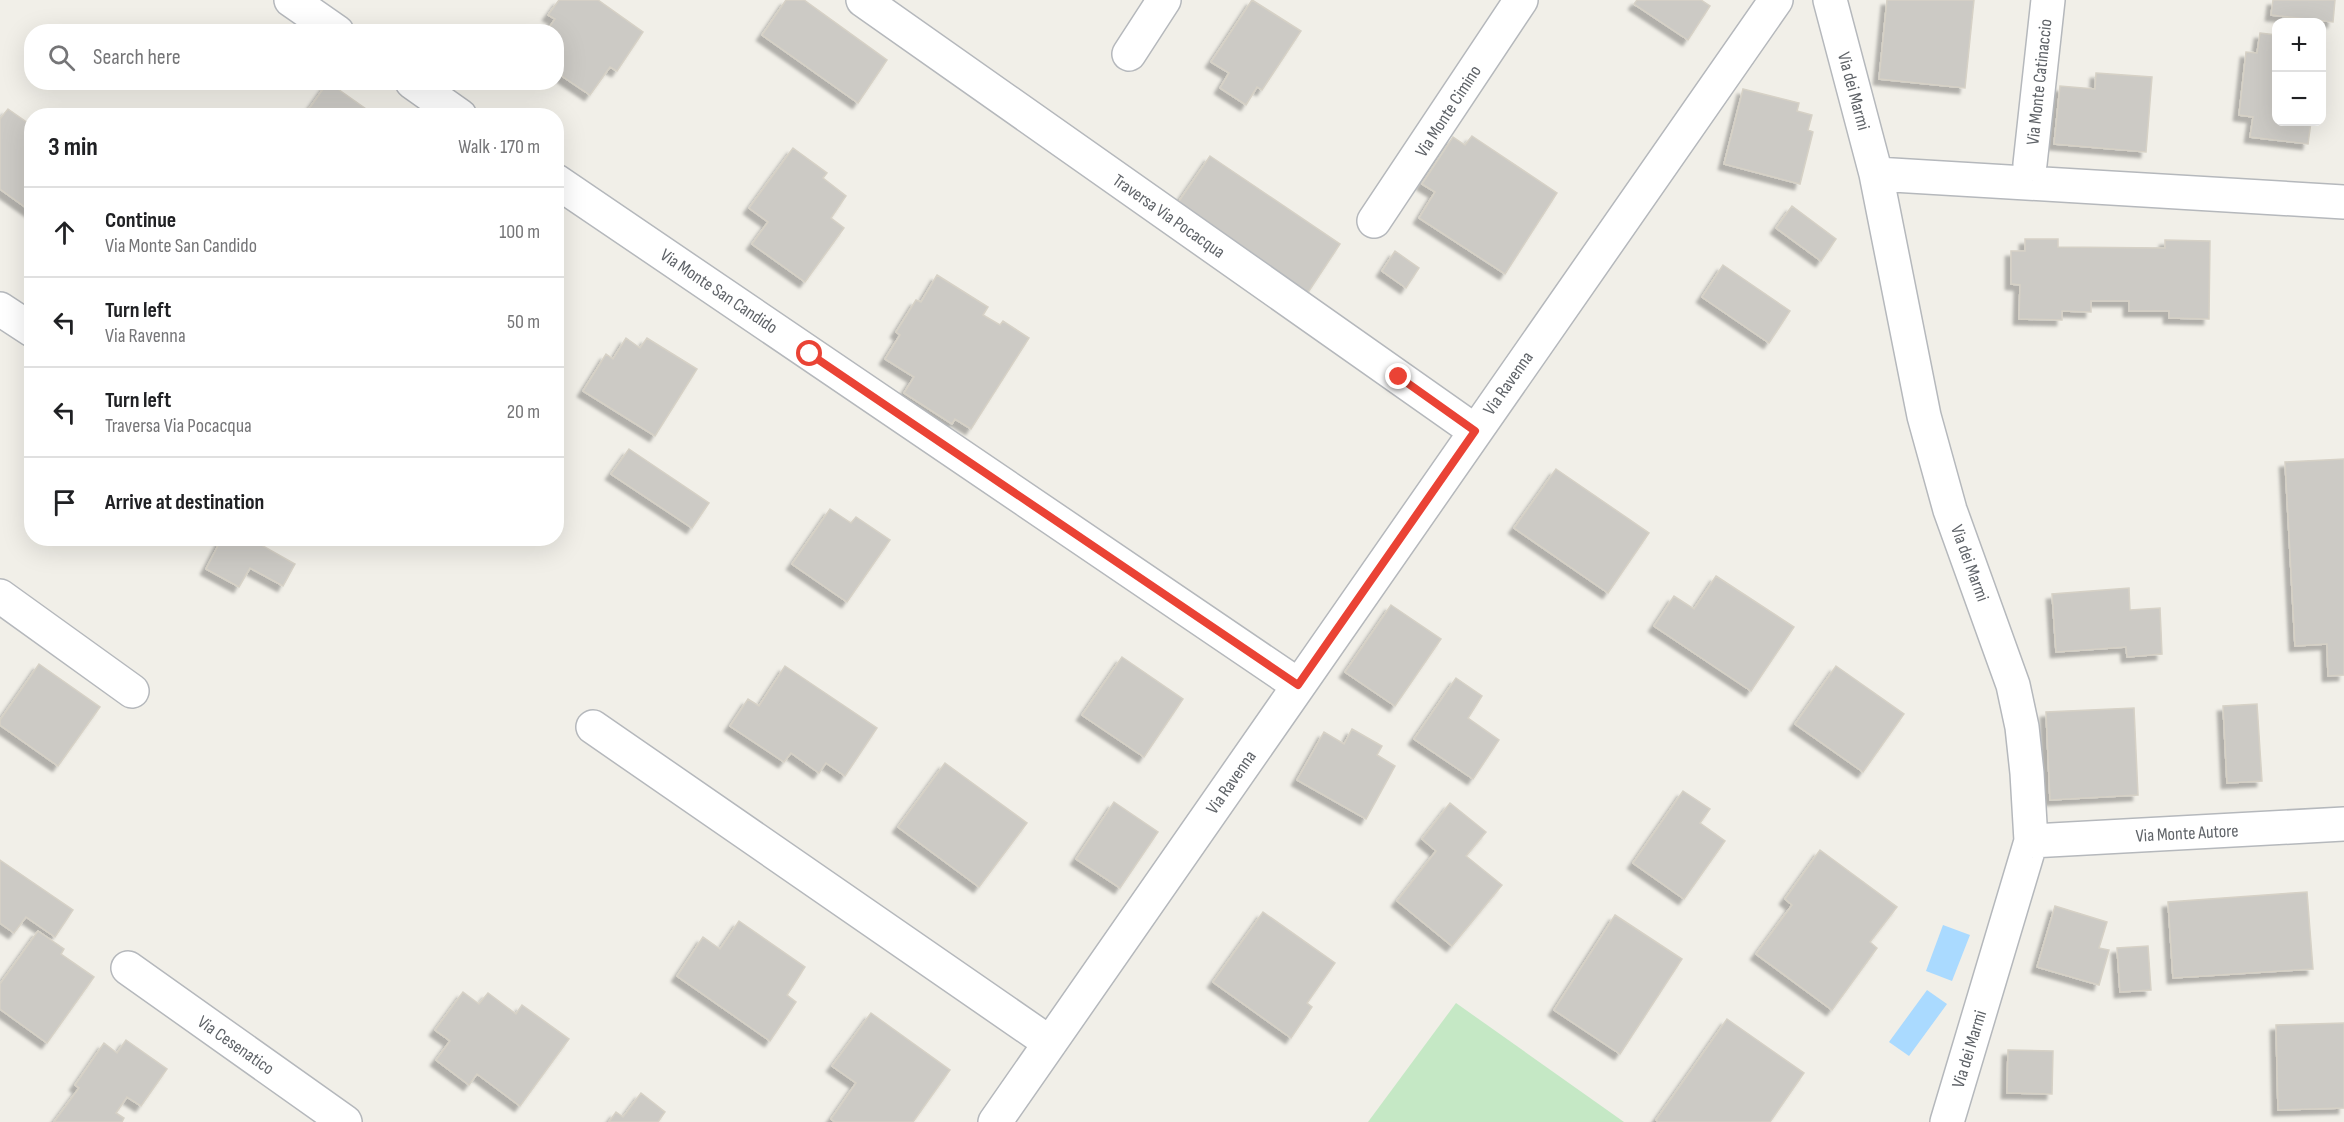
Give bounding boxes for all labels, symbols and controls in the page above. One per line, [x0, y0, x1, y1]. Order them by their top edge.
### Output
street label: Via Monte Catinaccio [2022, 18, 2057, 146]
map controls [2272, 18, 2326, 126]
button: + [2272, 18, 2326, 72]
search box [24, 24, 564, 90]
icon: search [45, 41, 78, 74]
text: Search here [93, 44, 180, 71]
street label: Via dei Marmi [1833, 50, 1874, 132]
street label: Via Monte Cimino [1411, 62, 1486, 161]
button: − [2272, 72, 2326, 126]
text: 3 min [48, 132, 98, 163]
text: Walk · 170 m [458, 135, 540, 159]
street label: Traversa Via Pocacqua [1109, 170, 1229, 263]
text: Continue [105, 207, 176, 234]
icon: ahead [48, 216, 81, 249]
text: 100 m [499, 220, 540, 244]
text: Via Monte San Candido [105, 234, 257, 258]
street label: Via Monte San Candido [656, 244, 781, 338]
text: Turn left [105, 297, 171, 324]
icon: left [48, 306, 81, 339]
text: 50 m [507, 310, 540, 334]
text: Via Ravenna [105, 324, 186, 348]
route start [796, 340, 822, 366]
street label: Via Ravenna [1479, 348, 1538, 419]
route end [1385, 363, 1411, 389]
text: Turn left [105, 387, 171, 414]
icon: left [48, 396, 81, 429]
text: 20 m [507, 400, 540, 424]
text: Traversa Via Pocacqua [105, 414, 252, 438]
icon: arrive [48, 486, 81, 519]
text: Arrive at destination [105, 489, 264, 516]
street label: Via dei Marmi [1946, 522, 1993, 604]
street label: Via Ravenna [1202, 747, 1261, 818]
street label: Via Monte Autore [2135, 820, 2239, 847]
street label: Via dei Marmi [1948, 1008, 1991, 1090]
street label: Via Cesenatico [193, 1011, 278, 1079]

